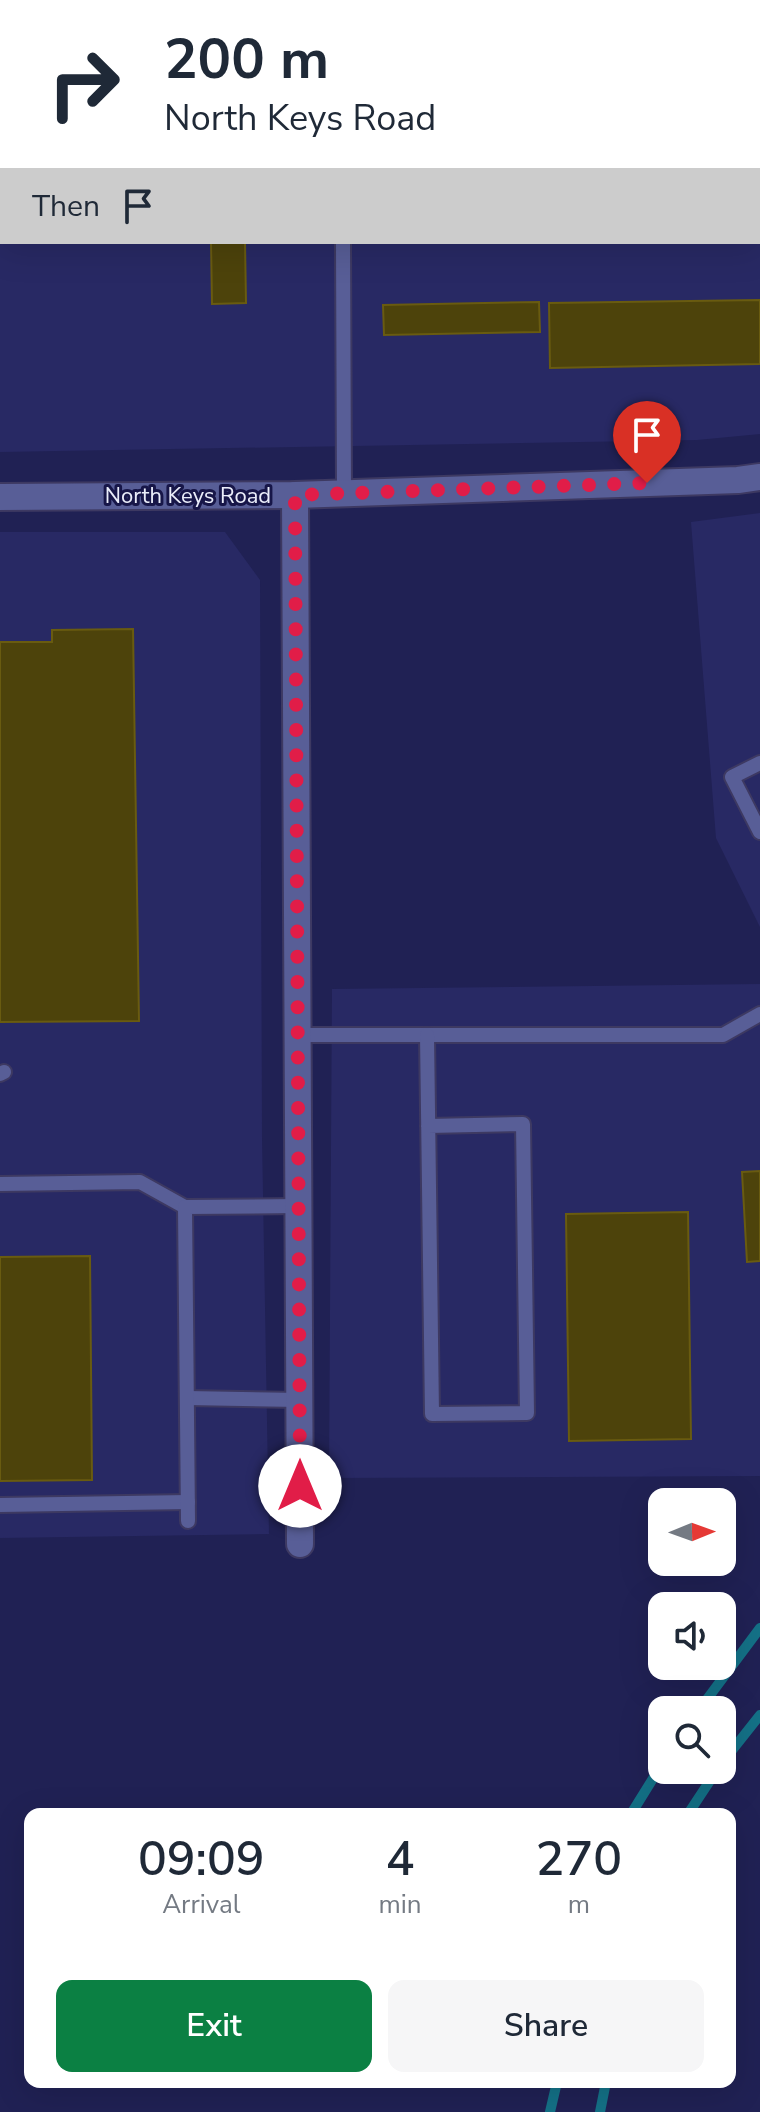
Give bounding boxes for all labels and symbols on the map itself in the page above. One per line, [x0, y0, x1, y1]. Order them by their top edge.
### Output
pin [613, 401, 681, 483]
street label: North Keys Road [105, 481, 271, 511]
position arrow [258, 1444, 342, 1528]
north arrow [648, 1488, 736, 1576]

